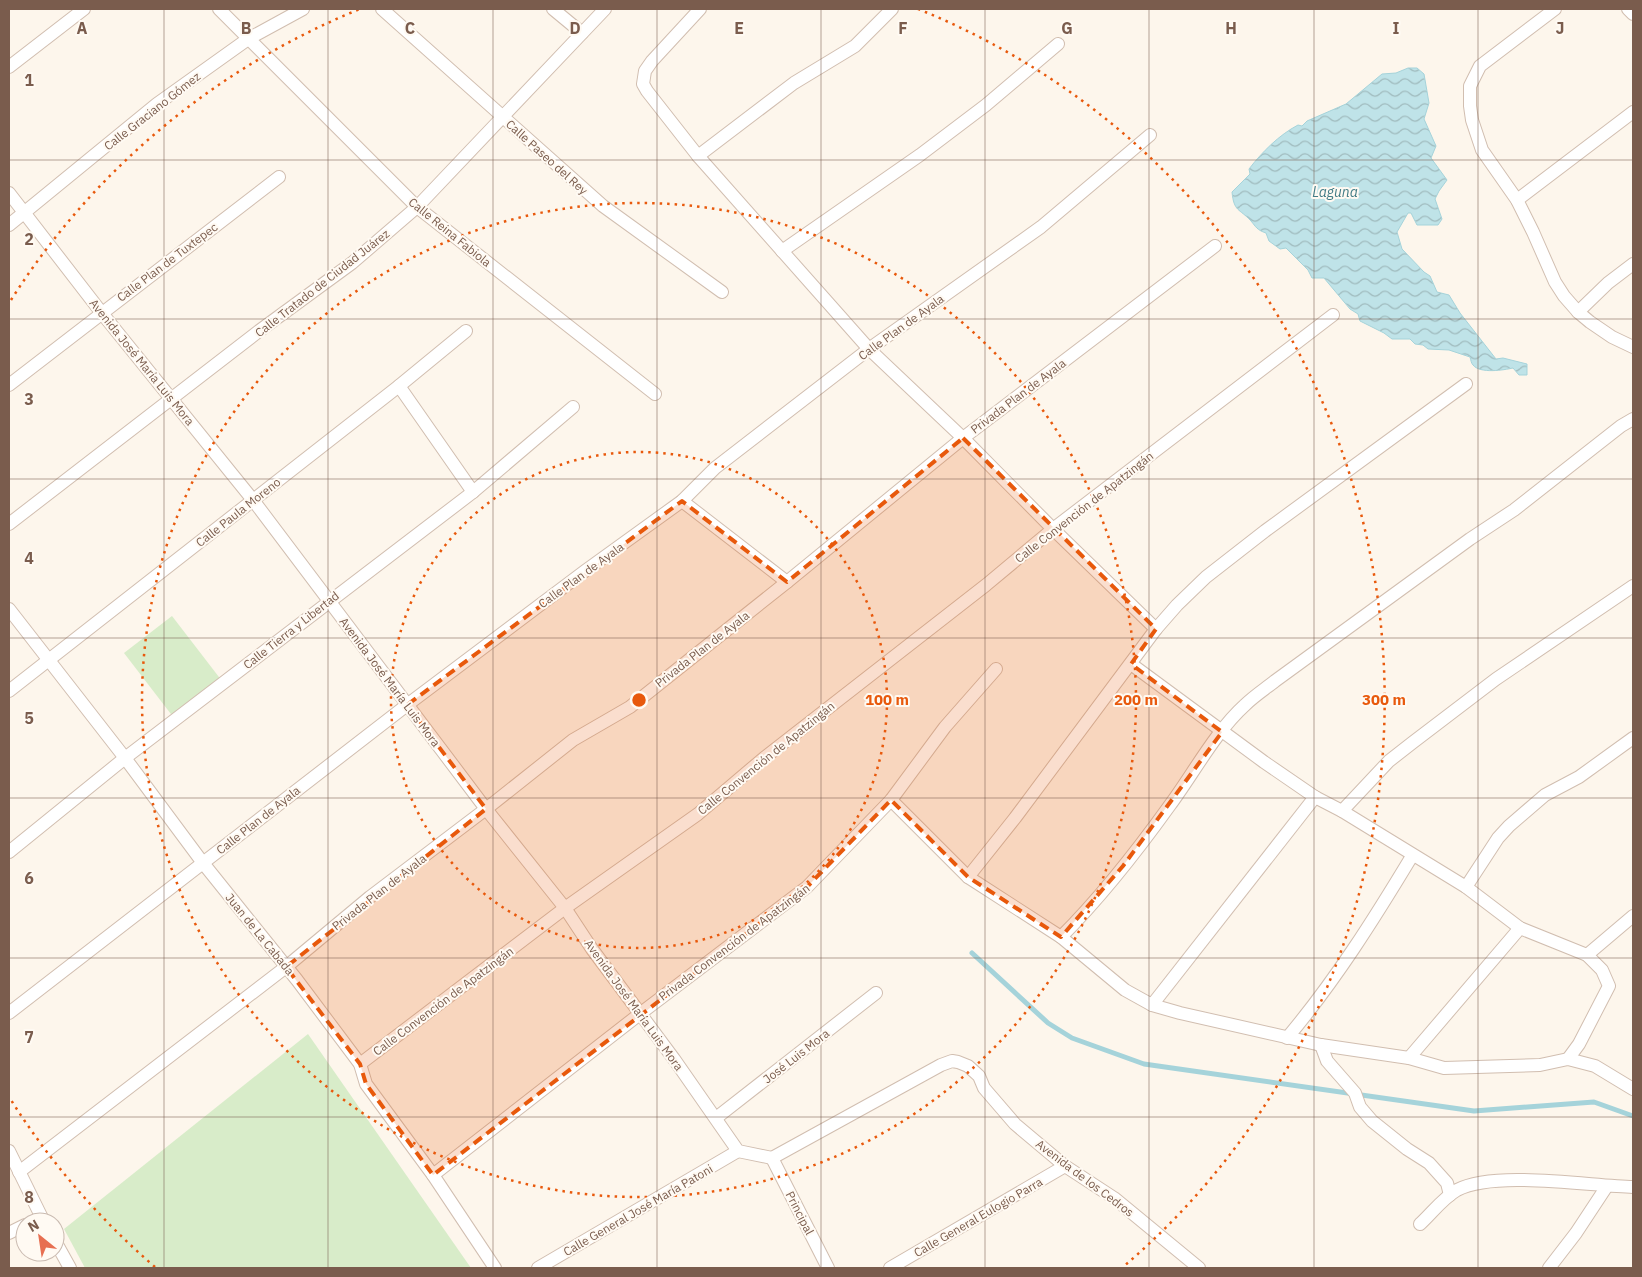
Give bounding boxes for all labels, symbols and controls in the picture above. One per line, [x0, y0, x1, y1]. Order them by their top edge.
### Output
text: A [77, 18, 88, 38]
text: B [241, 18, 252, 38]
text: C [405, 18, 415, 38]
text: D [569, 18, 581, 38]
text: E [734, 18, 744, 38]
text: F [898, 18, 908, 38]
text: G [1061, 18, 1073, 38]
text: H [1225, 18, 1237, 38]
text: I [1393, 18, 1400, 38]
text: J [1556, 18, 1564, 38]
street label: Calle Graciano Gómez [101, 68, 204, 153]
text: 1 [24, 70, 34, 90]
street label: Calle Paseo del Rey [503, 116, 591, 198]
water label: Laguna [1312, 183, 1358, 201]
street label: Calle Reina Fabiola [406, 194, 495, 270]
street label: Calle Plan de Tuxtepec [114, 219, 220, 305]
street label: Calle Tratado de Ciudad Juárez [252, 226, 393, 340]
text: 2 [24, 229, 34, 249]
street label: Calle Plan de Ayala [855, 291, 947, 363]
street label: Avenida José María Luis Mora [86, 296, 198, 429]
street label: Privada Plan de Ayala [967, 355, 1069, 437]
text: 3 [24, 389, 34, 409]
street label: Calle Convención de Apatzingán [1012, 448, 1156, 566]
street label: Calle Paula Moreno [193, 474, 284, 550]
street label: Calle Plan de Ayala [535, 539, 627, 611]
text: 4 [24, 548, 34, 568]
street label: Calle Tierra y Libertad [240, 588, 342, 672]
street label: Privada Plan de Ayala [652, 607, 753, 690]
street label: Avenida José María Luis Mora [336, 614, 444, 750]
text: 100 m [865, 690, 909, 709]
text: 200 m [1114, 690, 1158, 709]
text: 300 m [1362, 690, 1406, 709]
centre of rings [630, 691, 648, 709]
street label: Calle Convención de Apatzingán [695, 698, 837, 818]
text: 5 [24, 708, 34, 728]
street label: Calle Plan de Ayala [213, 782, 303, 857]
street label: Privada Plan de Ayala [329, 850, 430, 933]
text: 6 [24, 868, 34, 888]
street label: Privada Convención de Apatzingán [656, 880, 812, 1004]
street label: Juan de La Cabada [222, 890, 298, 979]
street label: Avenida José María Luis Mora [581, 937, 687, 1074]
street label: Calle Convención de Apatzingán [370, 943, 516, 1059]
street label: José Luis Mora [760, 1025, 832, 1086]
text: 7 [24, 1027, 34, 1047]
street label: Avenida de los Cedros [1033, 1136, 1137, 1220]
street label: Calle General José María Patoni [561, 1161, 715, 1259]
street label: Calle General Eulogio Parra [911, 1174, 1046, 1260]
text: 8 [24, 1187, 34, 1207]
street label: Principal [783, 1189, 817, 1237]
north arrow [15, 1212, 65, 1262]
text: N [25, 1215, 42, 1236]

